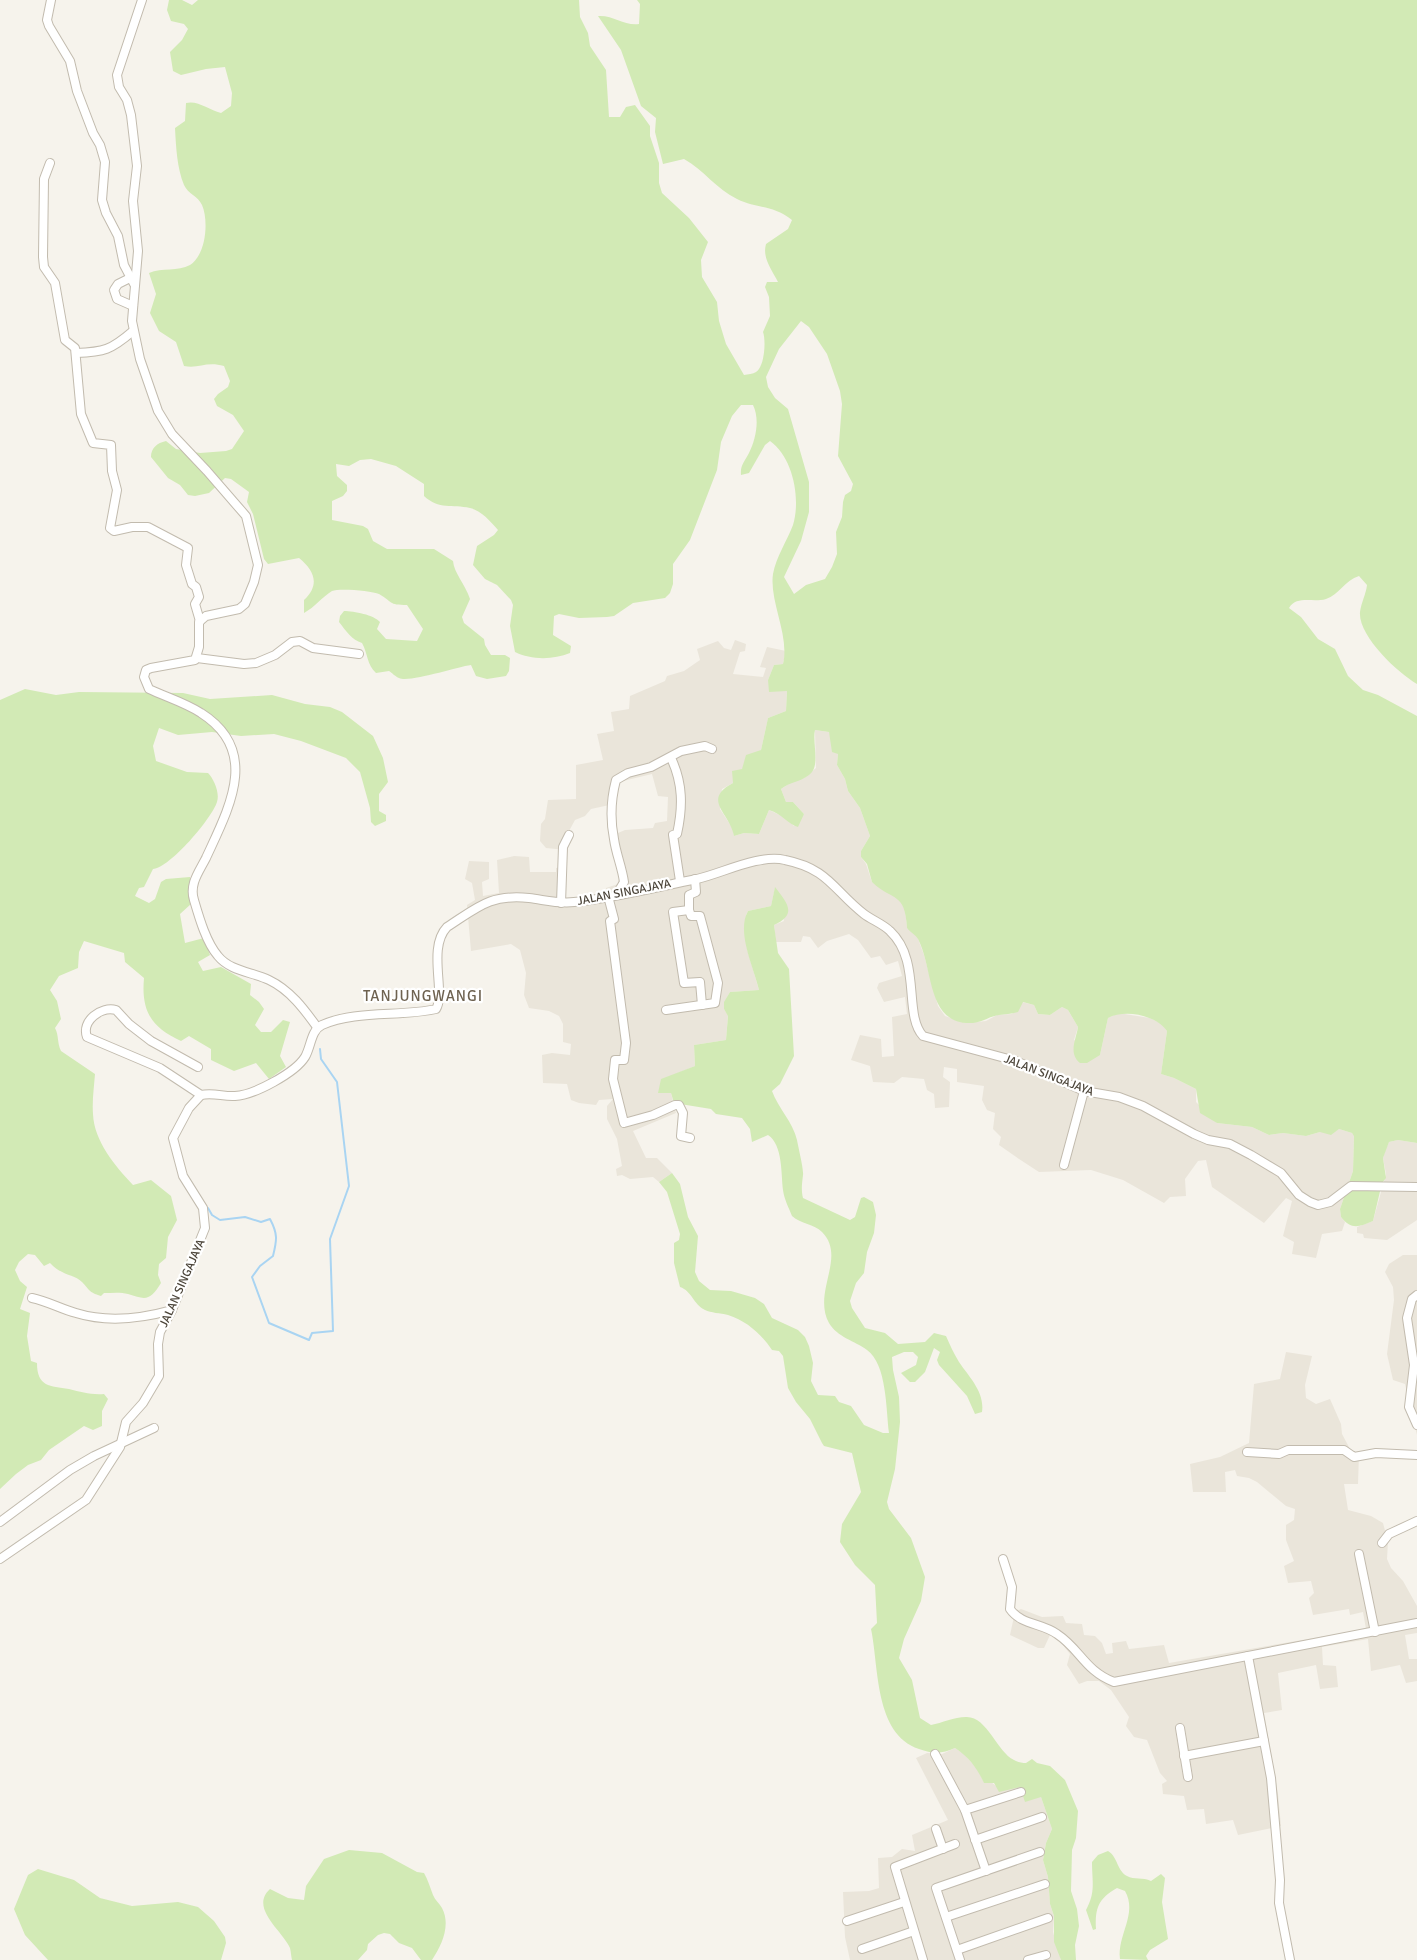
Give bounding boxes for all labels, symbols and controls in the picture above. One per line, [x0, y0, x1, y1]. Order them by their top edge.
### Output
street label: JALAN SINGAJAYA [576, 876, 673, 909]
district label: TANJUNGWANGI [363, 987, 483, 1005]
street label: JALAN SINGAJAYA [1002, 1051, 1096, 1100]
street label: JALAN SINGAJAYA [156, 1236, 209, 1330]

